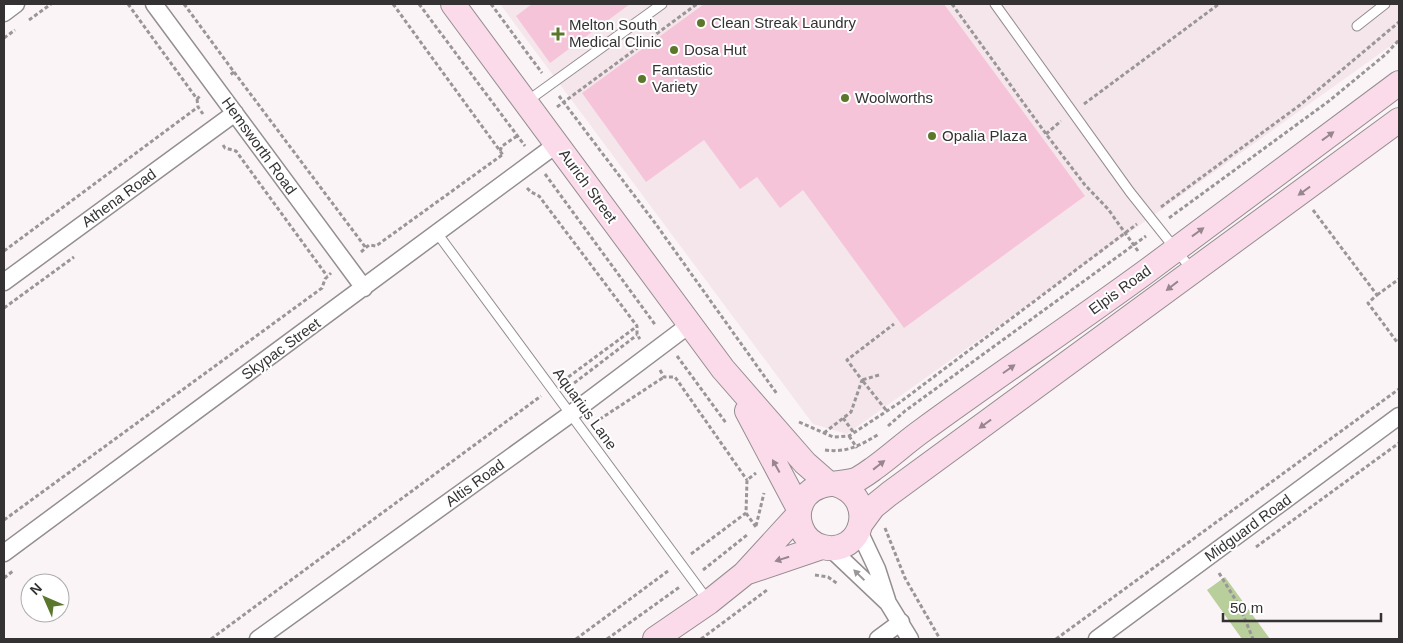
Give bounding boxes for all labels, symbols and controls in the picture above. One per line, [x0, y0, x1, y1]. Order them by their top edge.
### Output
place label: Clean Streak Laundry [711, 14, 857, 31]
place label: Melton South Medical Clinic [569, 16, 662, 50]
marker: Clean Streak Laundry [695, 17, 707, 29]
marker: Melton South Medical Clinic [551, 27, 565, 41]
place label: Dosa Hut [684, 41, 747, 58]
marker: Dosa Hut [668, 44, 680, 56]
place label: Fantastic Variety [652, 61, 713, 95]
marker: Fantastic Variety [636, 73, 648, 85]
place label: Woolworths [855, 89, 933, 106]
marker: Woolworths [839, 92, 851, 104]
street label: Hemsworth Road [218, 94, 300, 198]
place label: Opalia Plaza [942, 127, 1028, 144]
marker: Opalia Plaza [926, 130, 938, 142]
one-way arrow [1321, 130, 1334, 141]
street label: Aurich Street [556, 146, 621, 226]
street label: Athena Road [78, 165, 159, 230]
one-way arrow [1297, 186, 1311, 196]
one-way arrow [1191, 227, 1205, 237]
street label: Elpis Road [1085, 261, 1154, 318]
one-way arrow [1166, 280, 1179, 291]
street label: Skypac Street [238, 314, 324, 383]
one-way arrow [1002, 364, 1016, 374]
street label: Aquarius Lane [550, 365, 621, 453]
one-way arrow [979, 418, 992, 429]
street label: Altis Road [442, 456, 507, 510]
one-way arrow [772, 459, 781, 473]
one-way arrow [872, 460, 885, 470]
street label: Midguard Road [1201, 491, 1294, 565]
one-way arrow [775, 556, 790, 564]
one-way arrow [854, 569, 866, 581]
north arrow [20, 573, 70, 623]
text: N [27, 580, 45, 598]
scale bar [1223, 590, 1380, 622]
text: 50 m [1230, 599, 1263, 616]

